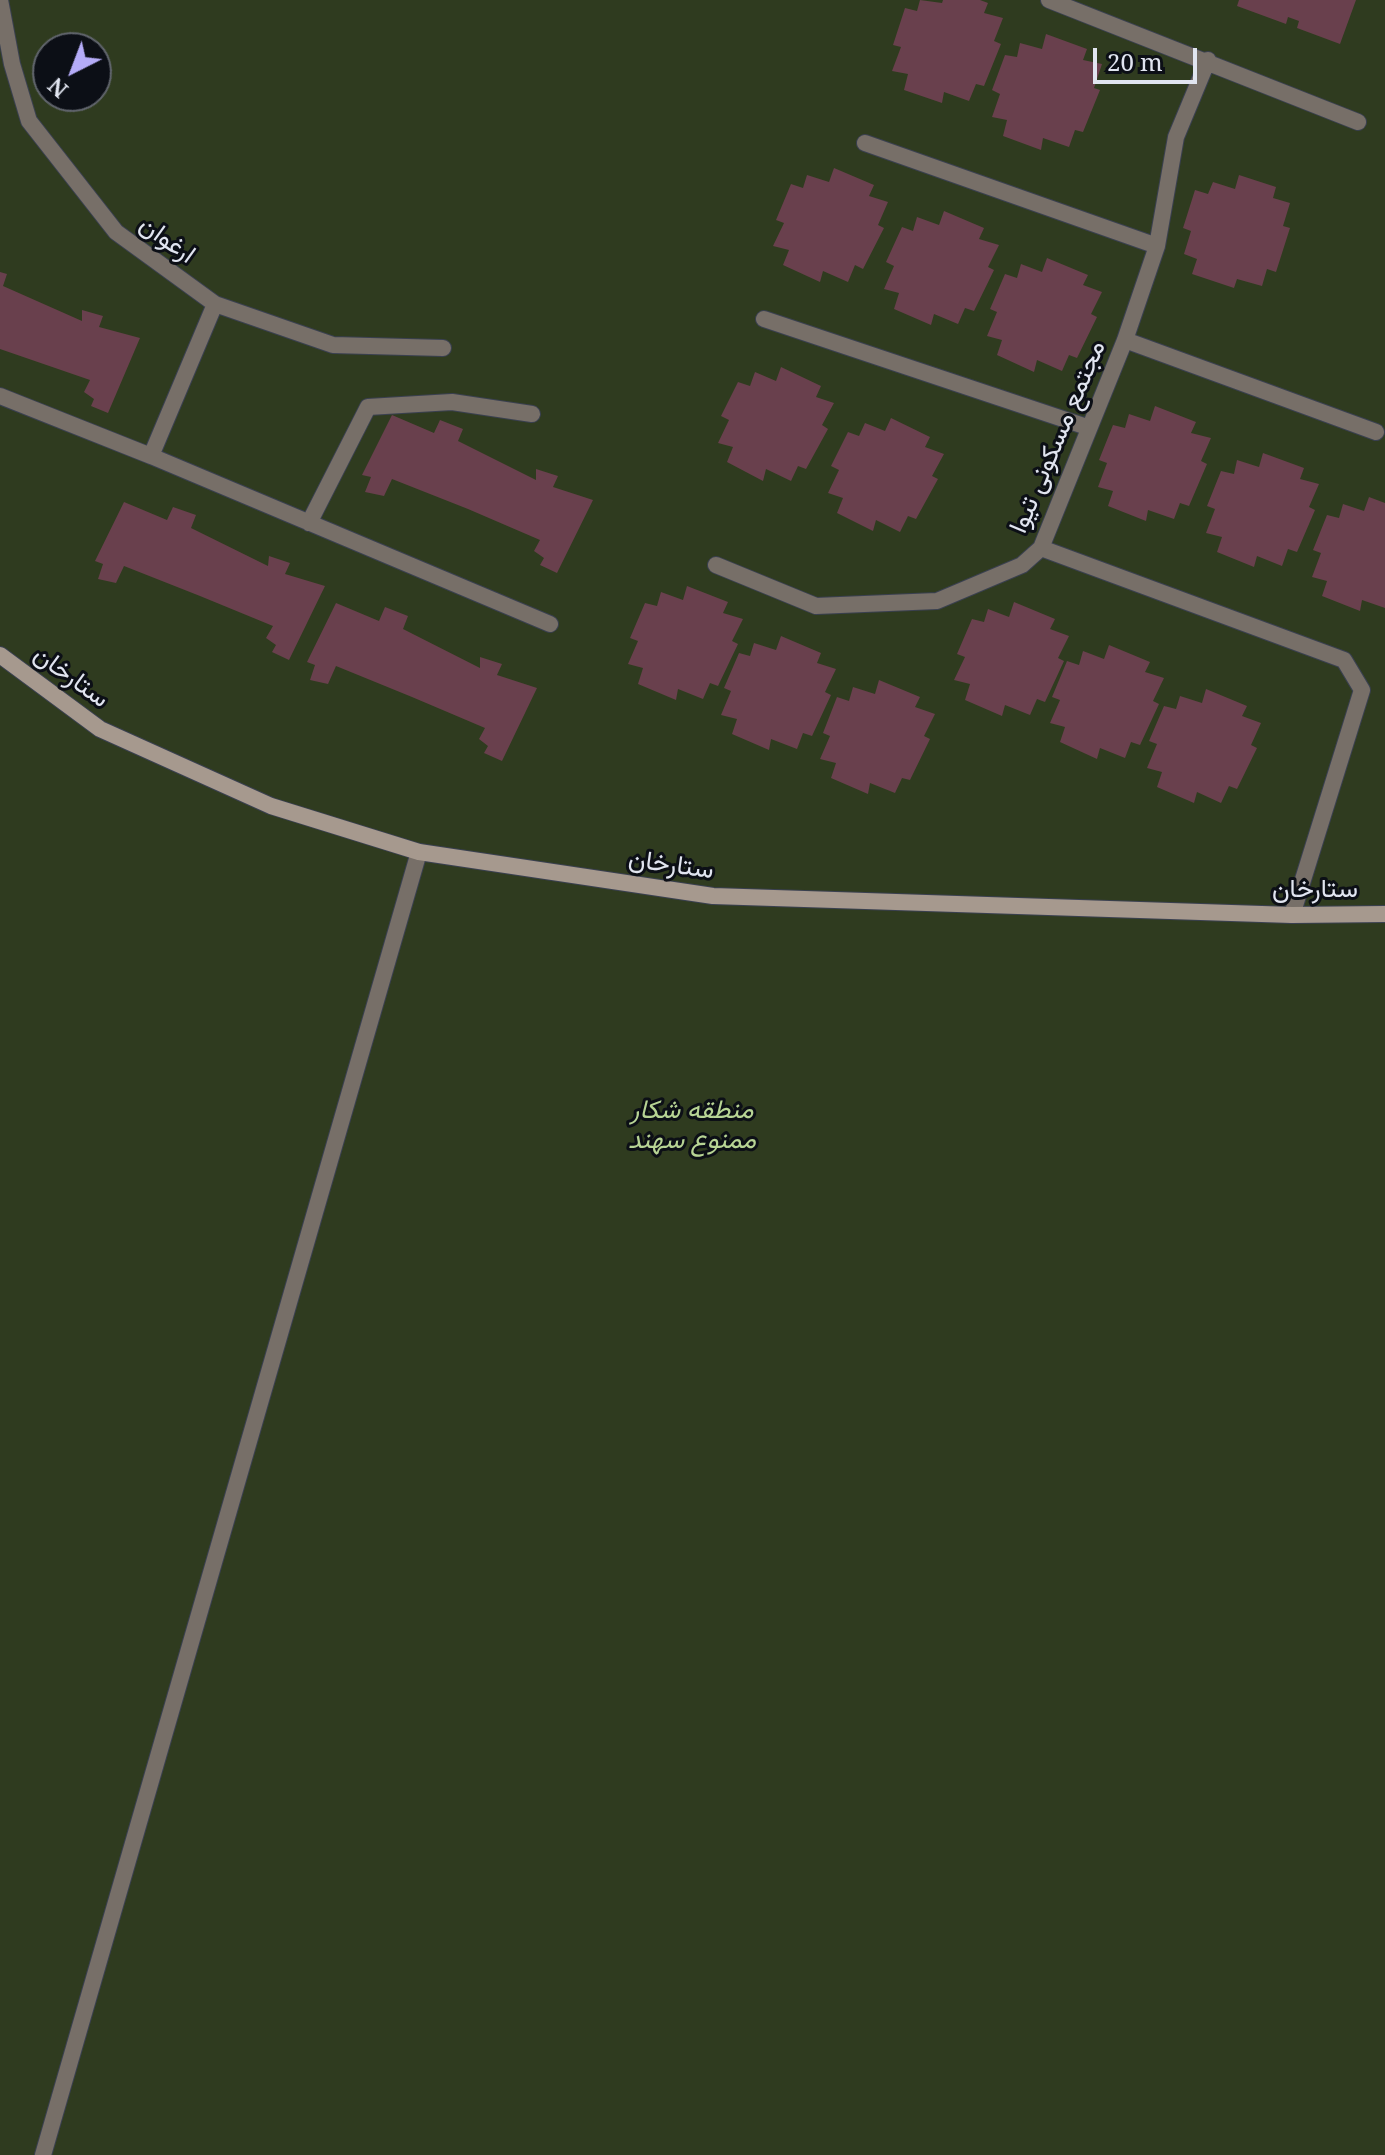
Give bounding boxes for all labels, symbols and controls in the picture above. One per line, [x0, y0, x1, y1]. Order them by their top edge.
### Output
north arrow [32, 32, 112, 112]
scale bar [1097, 32, 1201, 82]
text: 20 m [1107, 45, 1163, 78]
text: N [41, 71, 74, 105]
street label: ارغوان [133, 209, 201, 271]
street label: مجتمع مسکونی تیوا [1003, 336, 1113, 538]
street label: ستارخان [27, 639, 115, 715]
street label: ستارخان [626, 844, 716, 886]
street label: ستارخان [1272, 874, 1358, 906]
park label: منطقه شکار ممنوع سهند [628, 1095, 756, 1156]

